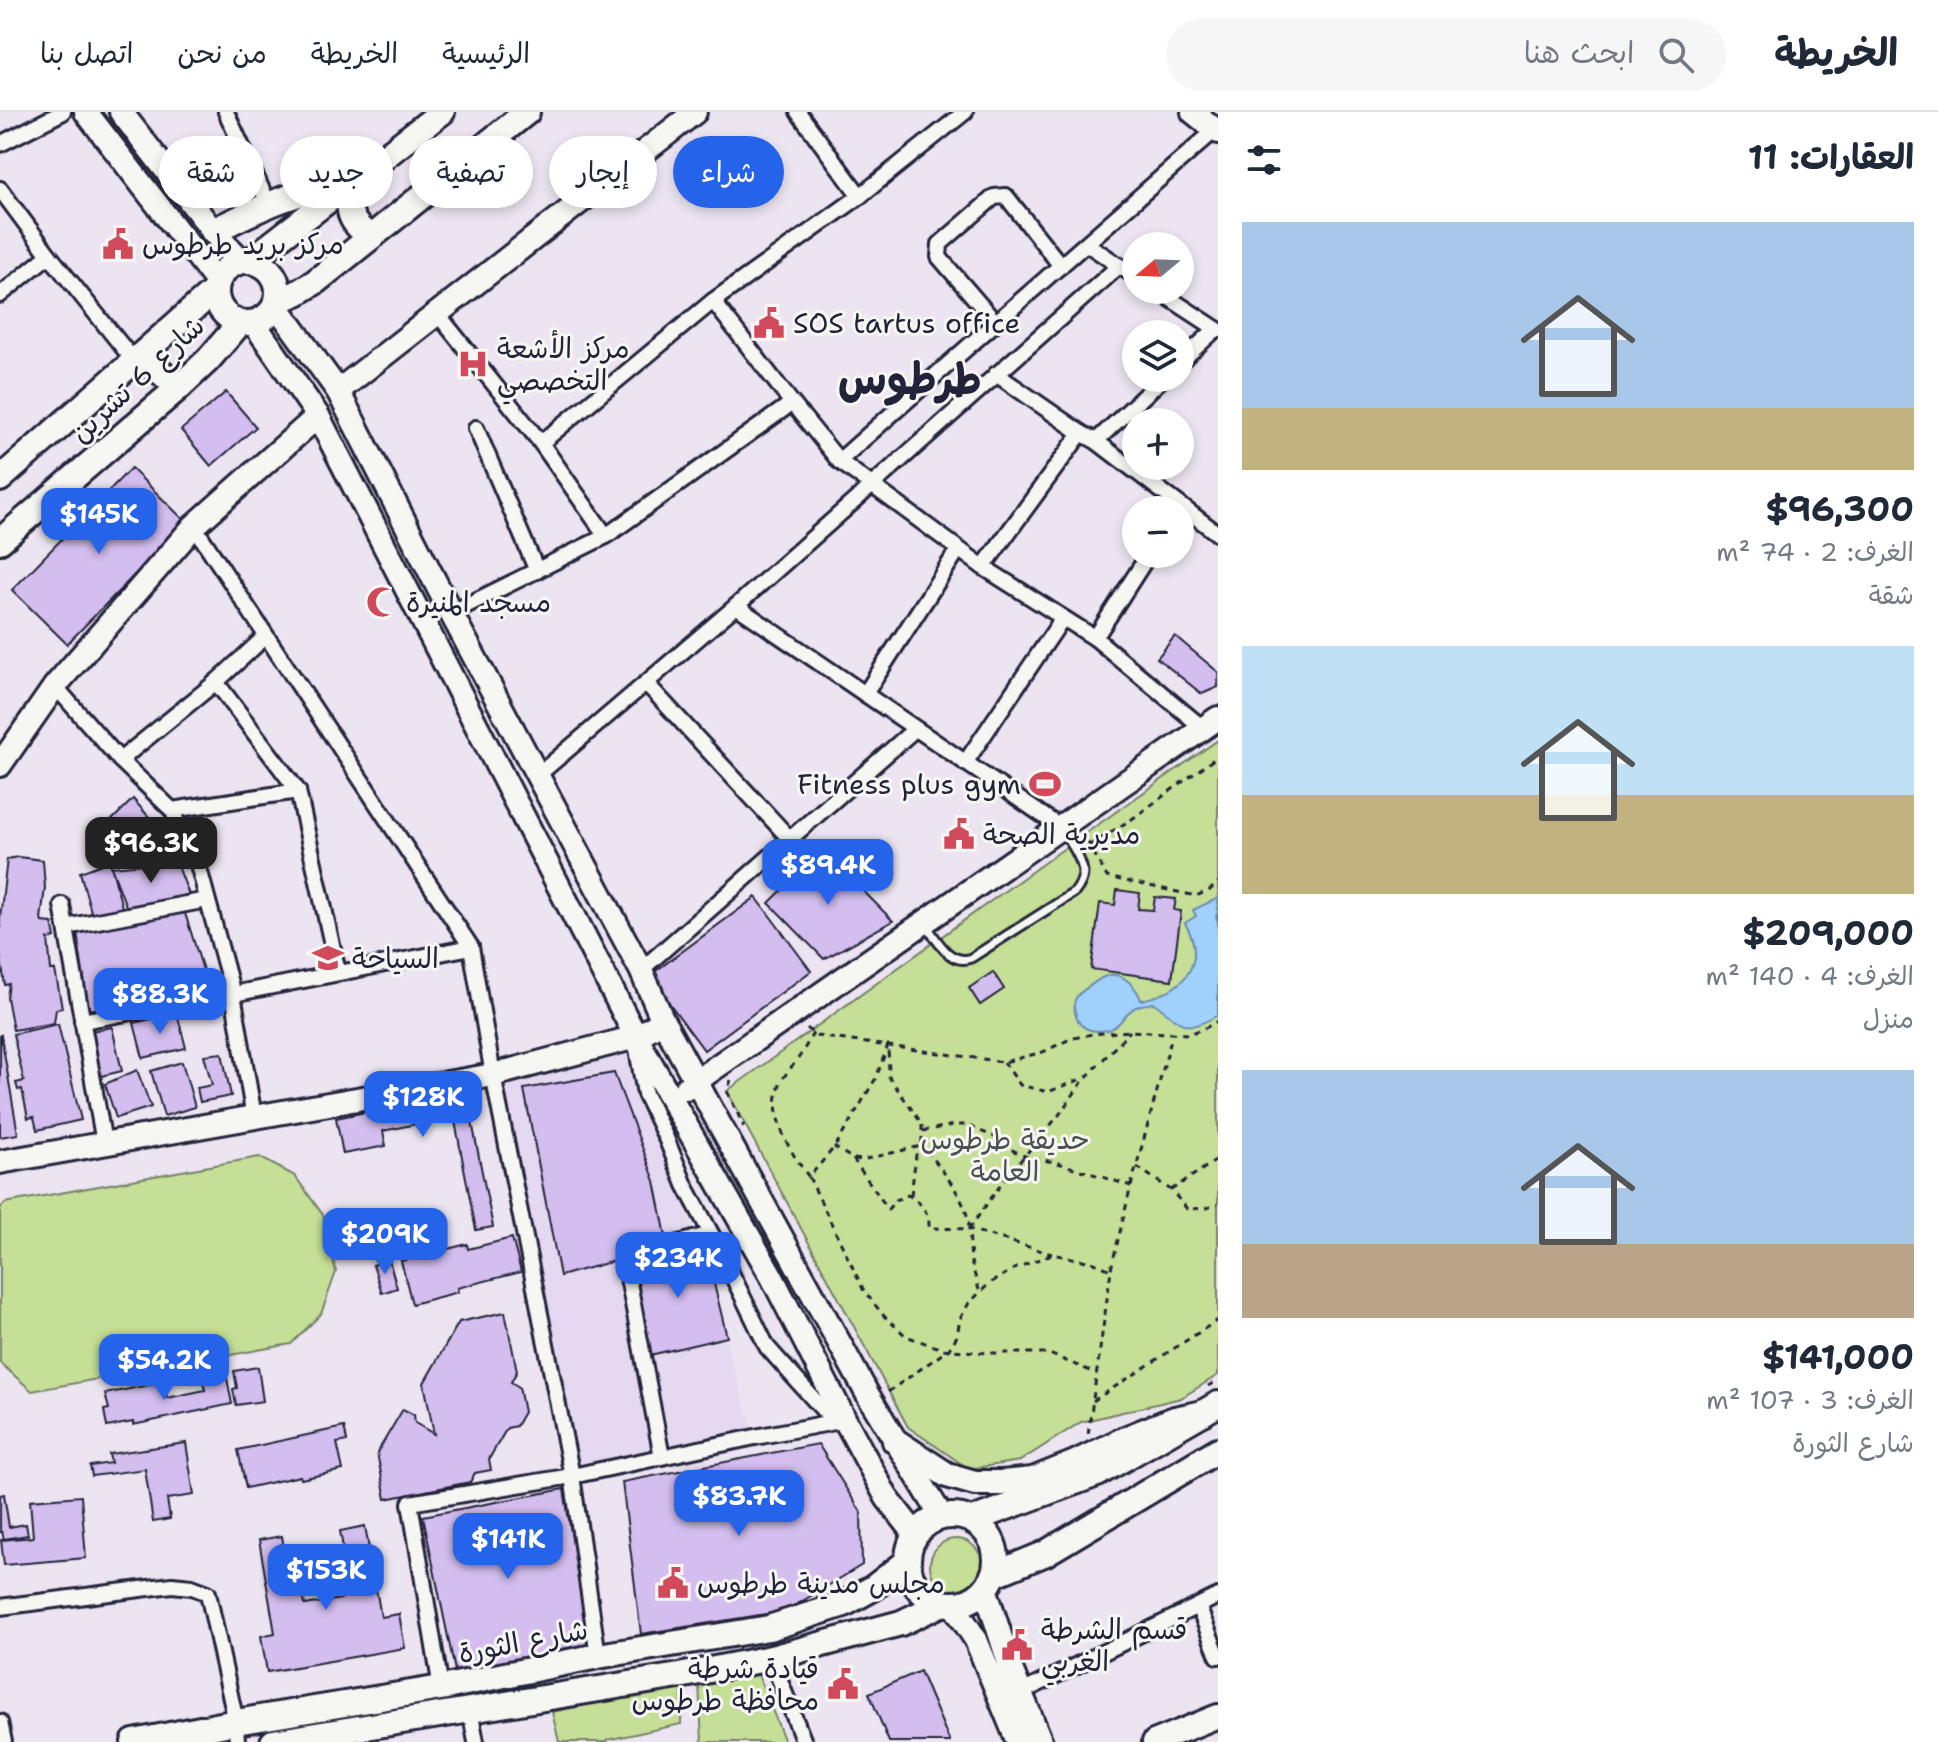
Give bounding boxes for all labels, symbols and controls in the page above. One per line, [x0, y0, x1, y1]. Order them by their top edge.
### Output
search box [1166, 19, 1726, 91]
text: الخريطة [1774, 27, 1898, 78]
text: ابحث هنا [1524, 32, 1634, 73]
icon: search [1654, 33, 1698, 77]
text: اتصل بنا [40, 34, 133, 72]
text: من نحن [177, 34, 267, 72]
text: الخريطة [311, 34, 398, 72]
text: الرئيسية [442, 34, 530, 72]
text: العقارات: 11 [1748, 134, 1914, 180]
chip: شقة [159, 136, 264, 208]
chip: جديد [280, 136, 393, 208]
chip: تصفية [409, 136, 533, 208]
chip: إيجار [549, 136, 657, 208]
chip: شراء [673, 136, 784, 208]
icon: filters [1242, 138, 1286, 182]
place label: مركز بريد طرطوس [142, 225, 344, 263]
public building icon: مركز بريد طرطوس [101, 227, 135, 261]
north arrow [1122, 232, 1194, 304]
map controls [1122, 232, 1194, 568]
icon: home [1506, 274, 1650, 418]
place label: SOS tartus office [793, 304, 1020, 342]
public building icon: SOS tartus office [752, 306, 786, 340]
street label: شارع 6 تشرين [62, 307, 213, 452]
button: layers [1122, 320, 1194, 392]
place label: مركز الأشعة التخصصي [497, 329, 629, 405]
hospital icon: مركز الأشعة التخصصي [456, 347, 490, 381]
district label: طرطوس [838, 349, 982, 408]
button: + [1122, 408, 1194, 480]
text: $96,300 [1765, 486, 1914, 532]
pin: $145K [43, 488, 155, 556]
text: $145K [59, 496, 139, 531]
button: − [1122, 496, 1194, 568]
text: الغرف: 2 · 74 m² [1716, 534, 1914, 569]
text: شقة [1869, 577, 1914, 612]
place label: مسجد المنيرة [406, 583, 551, 621]
mosque icon: مسجد المنيرة [365, 585, 399, 619]
icon: home [1506, 698, 1650, 842]
place label: Fitness plus gym [797, 765, 1021, 803]
sports icon: Fitness plus gym [1028, 767, 1062, 801]
place label: مديرية الصحة [983, 815, 1140, 853]
pin: $96.3K [86, 817, 216, 885]
public building icon: مديرية الصحة [942, 817, 976, 851]
text: $96.3K [103, 825, 199, 860]
pin: $89.4K [763, 839, 893, 907]
text: $89.4K [780, 847, 876, 882]
text: $209,000 [1742, 910, 1914, 956]
place label: السياحة [352, 939, 439, 977]
school or university icon: السياحة [311, 941, 345, 975]
text: الغرف: 4 · 140 m² [1706, 958, 1914, 993]
pin: $88.3K [95, 968, 225, 1036]
text: $88.3K [112, 976, 208, 1011]
text: منزل [1863, 1001, 1914, 1036]
pin: $128K [367, 1071, 479, 1139]
text: $128K [382, 1079, 464, 1114]
park label: حديقة طرطوس العامة [920, 1120, 1090, 1190]
icon: home [1506, 1122, 1650, 1266]
pin: $209K [329, 1208, 441, 1276]
text: $209K [341, 1216, 429, 1251]
pin: $234K [622, 1232, 734, 1300]
text: $234K [633, 1240, 723, 1275]
pin: $54.2K [99, 1334, 229, 1402]
text: $141,000 [1762, 1334, 1914, 1380]
text: $54.2K [117, 1342, 211, 1377]
text: الغرف: 3 · 107 m² [1706, 1382, 1914, 1417]
text: شارع الثورة [1792, 1425, 1914, 1460]
pin: $83.7K [674, 1470, 804, 1538]
text: $83.7K [692, 1478, 786, 1513]
pin: $141K [452, 1513, 564, 1581]
text: $141K [471, 1521, 545, 1556]
pin: $153K [270, 1544, 382, 1612]
text: $153K [286, 1552, 366, 1587]
place label: مجلس مدينة طرطوس [697, 1564, 945, 1602]
public building icon: مجلس مدينة طرطوس [656, 1566, 690, 1600]
street label: شارع الثورة [455, 1610, 591, 1673]
place label: قسم الشرطة الغربي [1041, 1610, 1187, 1686]
public building icon: قسم الشرطة الغربي [1000, 1628, 1034, 1662]
place label: قيادة شرطة محافظة طرطوس [631, 1649, 819, 1719]
public building icon: قيادة شرطة محافظة طرطوس [826, 1667, 860, 1701]

